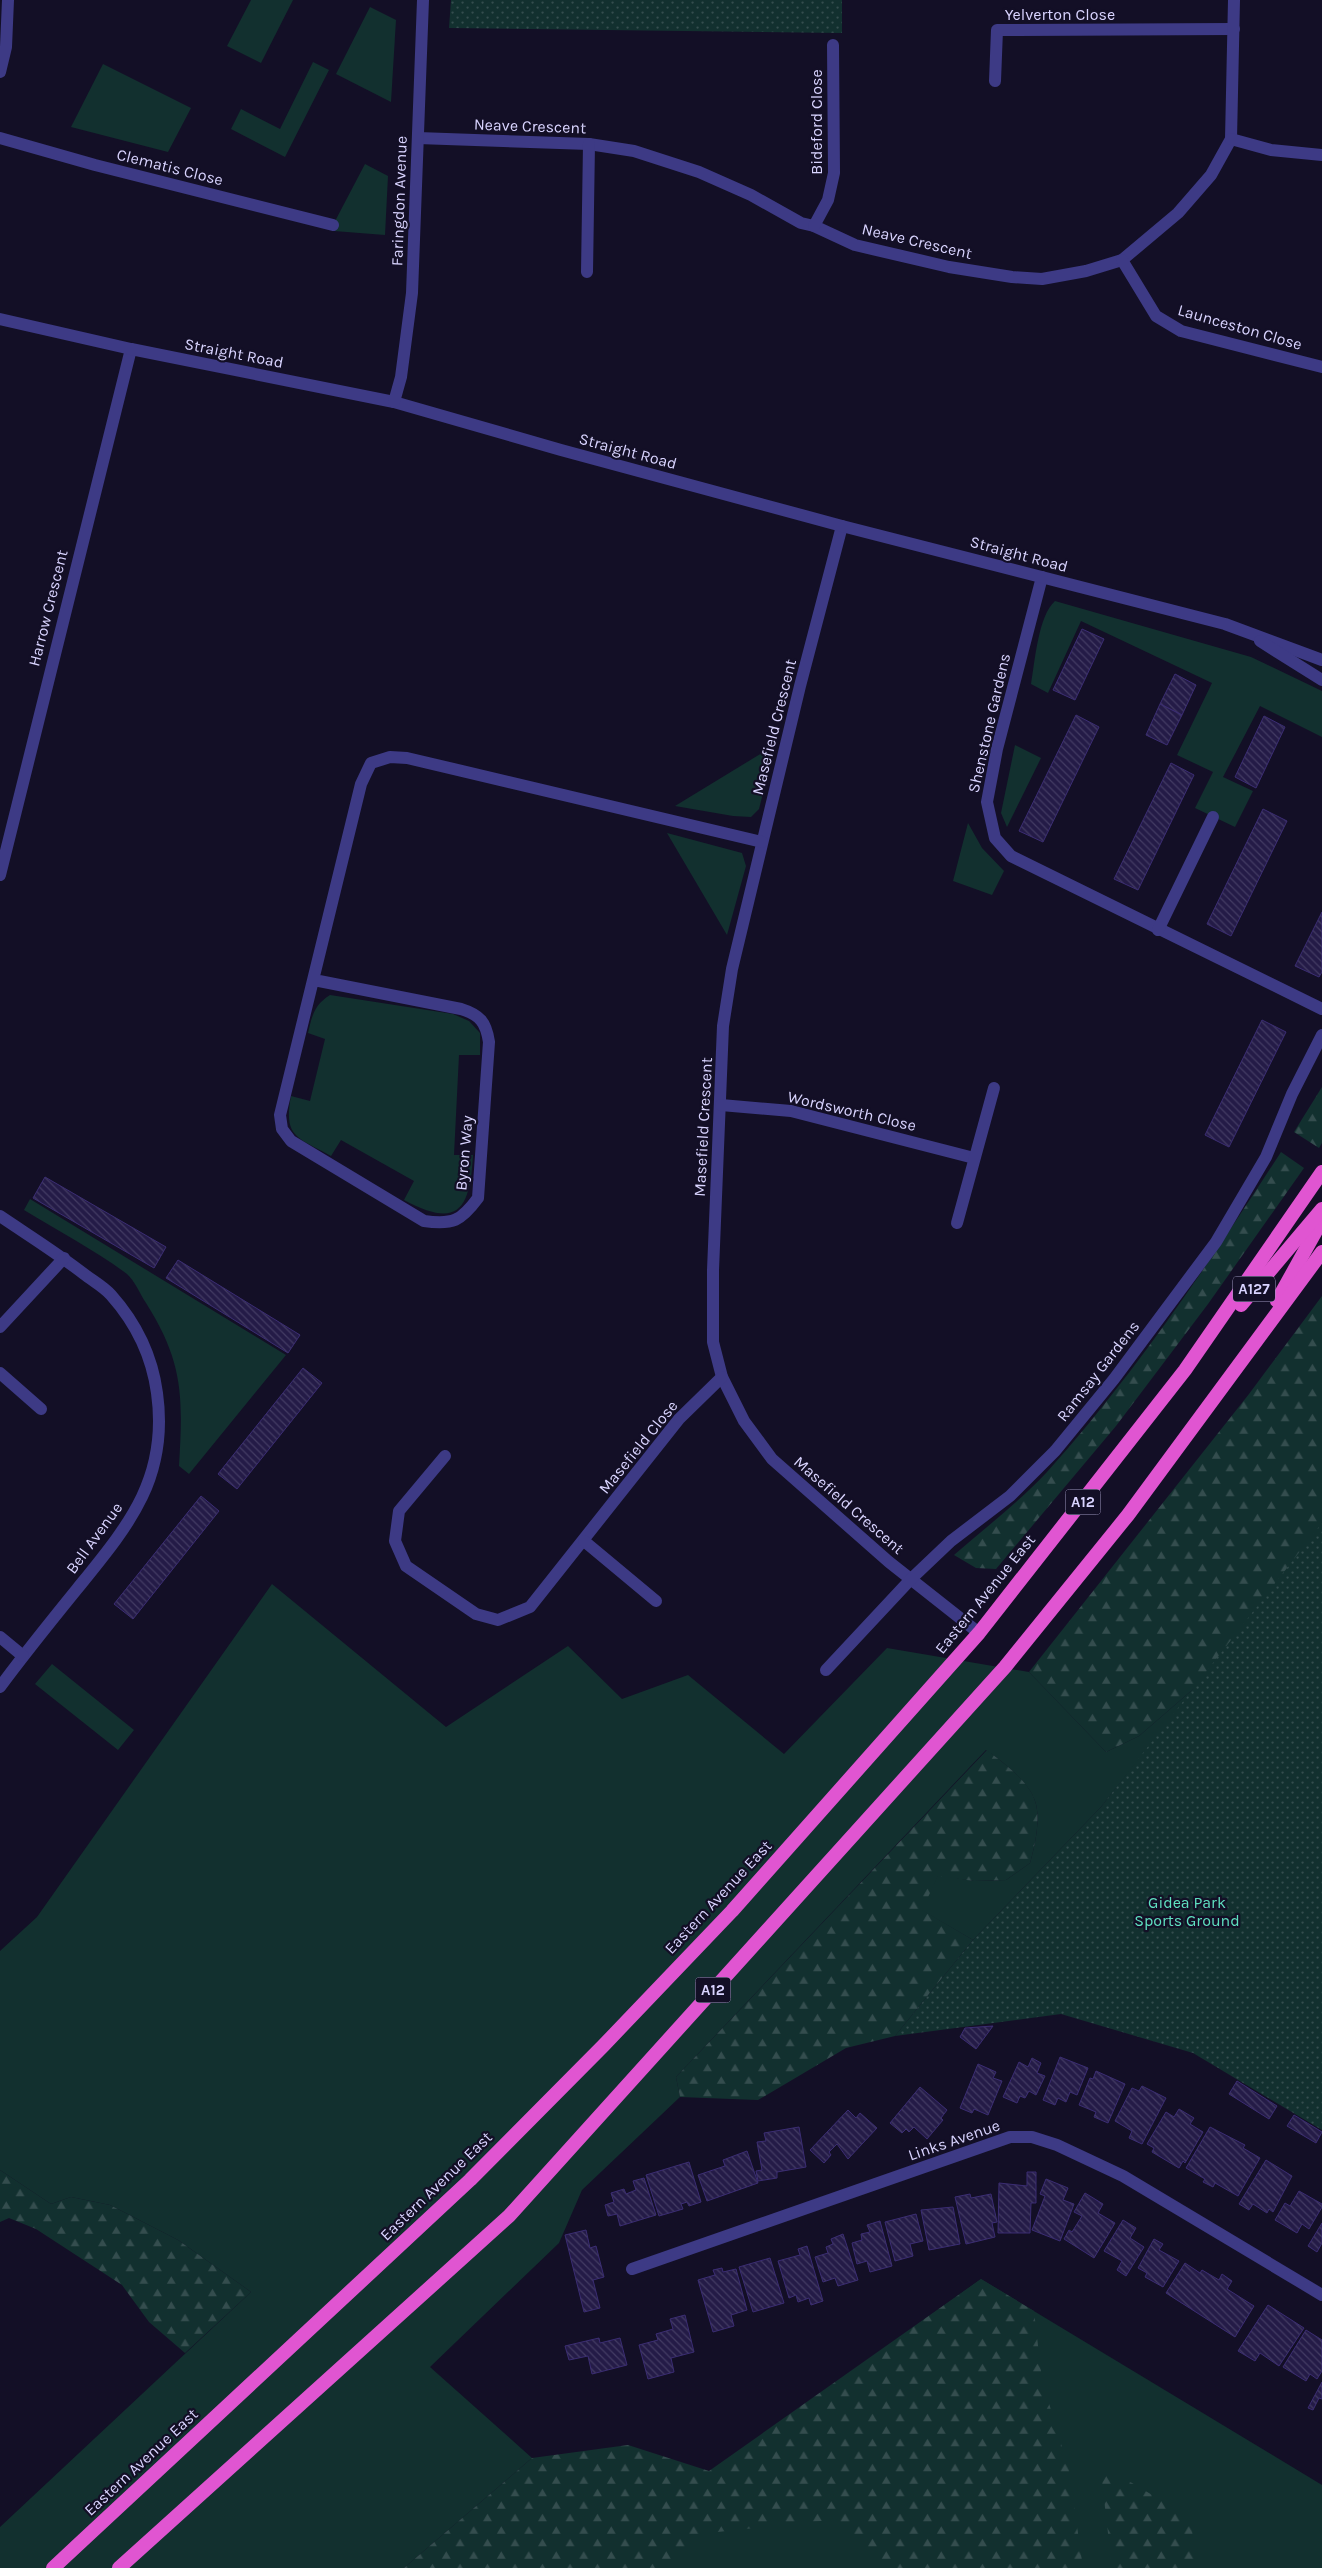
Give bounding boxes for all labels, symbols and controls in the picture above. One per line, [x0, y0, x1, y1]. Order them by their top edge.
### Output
street label: Yelverton Close [1005, 5, 1115, 24]
street label: Bideford Close [807, 69, 826, 175]
street label: Neave Crescent [474, 115, 586, 137]
street label: Faringdon Avenue [387, 136, 411, 266]
street label: Clematis Close [115, 145, 225, 189]
street label: Neave Crescent [860, 219, 974, 263]
street label: Launceston Close [1176, 300, 1304, 354]
street label: Straight Road [183, 334, 285, 372]
street label: Straight Road [577, 429, 679, 473]
street label: Straight Road [968, 532, 1070, 576]
street label: Harrow Crescent [24, 548, 72, 668]
street label: Shenstone Gardens [964, 651, 1014, 795]
street label: Masefield Crescent [748, 657, 800, 797]
street label: Masefield Crescent [690, 1057, 716, 1197]
street label: Wordsworth Close [786, 1087, 918, 1135]
street label: Byron Way [451, 1114, 477, 1191]
road number: A127 [1233, 1276, 1275, 1302]
street label: Ramsay Gardens [1053, 1317, 1143, 1425]
street label: Masefield Close [594, 1396, 682, 1498]
street label: Masefield Crescent [790, 1452, 908, 1558]
road number: A12 [1066, 1490, 1100, 1514]
street label: Bell Avenue [62, 1499, 126, 1577]
street label: Eastern Avenue East [931, 1530, 1039, 1658]
street label: Eastern Avenue East [660, 1836, 776, 1958]
park label: Gidea Park Sports Ground [1134, 1893, 1240, 1930]
road number: A12 [696, 1978, 730, 2002]
street label: Links Avenue [906, 2115, 1002, 2165]
street label: Eastern Avenue East [376, 2128, 496, 2244]
street label: Eastern Avenue East [80, 2404, 202, 2520]

